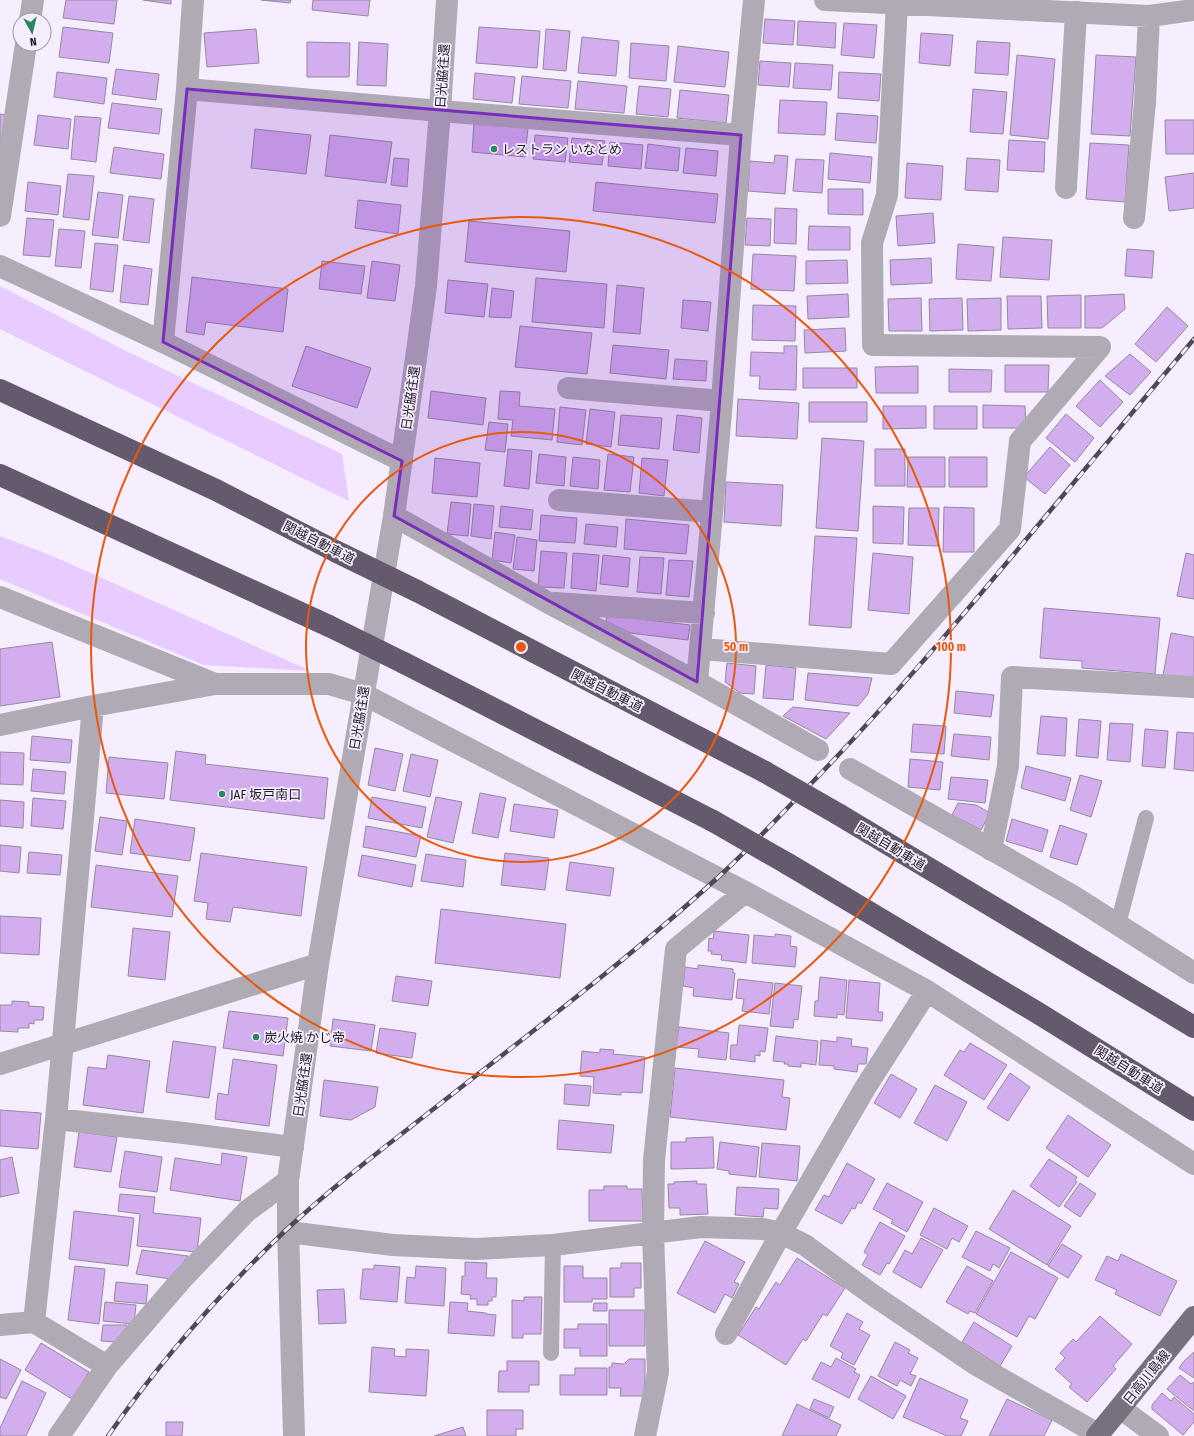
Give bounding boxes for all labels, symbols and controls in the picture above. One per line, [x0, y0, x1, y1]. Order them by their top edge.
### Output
north arrow [12, 12, 52, 52]
text: N [29, 35, 37, 48]
street label: 日光脇往還 [433, 43, 452, 109]
place label: レストラン いなとめ [502, 142, 622, 157]
marker: レストラン いなとめ [489, 144, 499, 154]
street label: 日光脇往還 [399, 365, 422, 431]
street label: 関越自動車道 [281, 518, 357, 567]
centre of rings [514, 640, 528, 654]
text: 50 m [724, 640, 748, 654]
text: 100 m [936, 640, 966, 654]
street label: 関越自動車道 [569, 666, 645, 715]
street label: 日光脇往還 [347, 685, 372, 751]
place label: JAF 坂戸南口 [230, 787, 301, 802]
marker: JAF 坂戸南口 [217, 789, 227, 799]
street label: 関越自動車道 [853, 820, 928, 873]
place label: 炭火焼 かじ帝 [264, 1030, 345, 1045]
marker: 炭火焼 かじ帝 [251, 1032, 261, 1042]
street label: 関越自動車道 [1092, 1042, 1166, 1096]
street label: 日光脇往還 [291, 1052, 314, 1118]
street label: 日高川島線 [1120, 1347, 1173, 1407]

